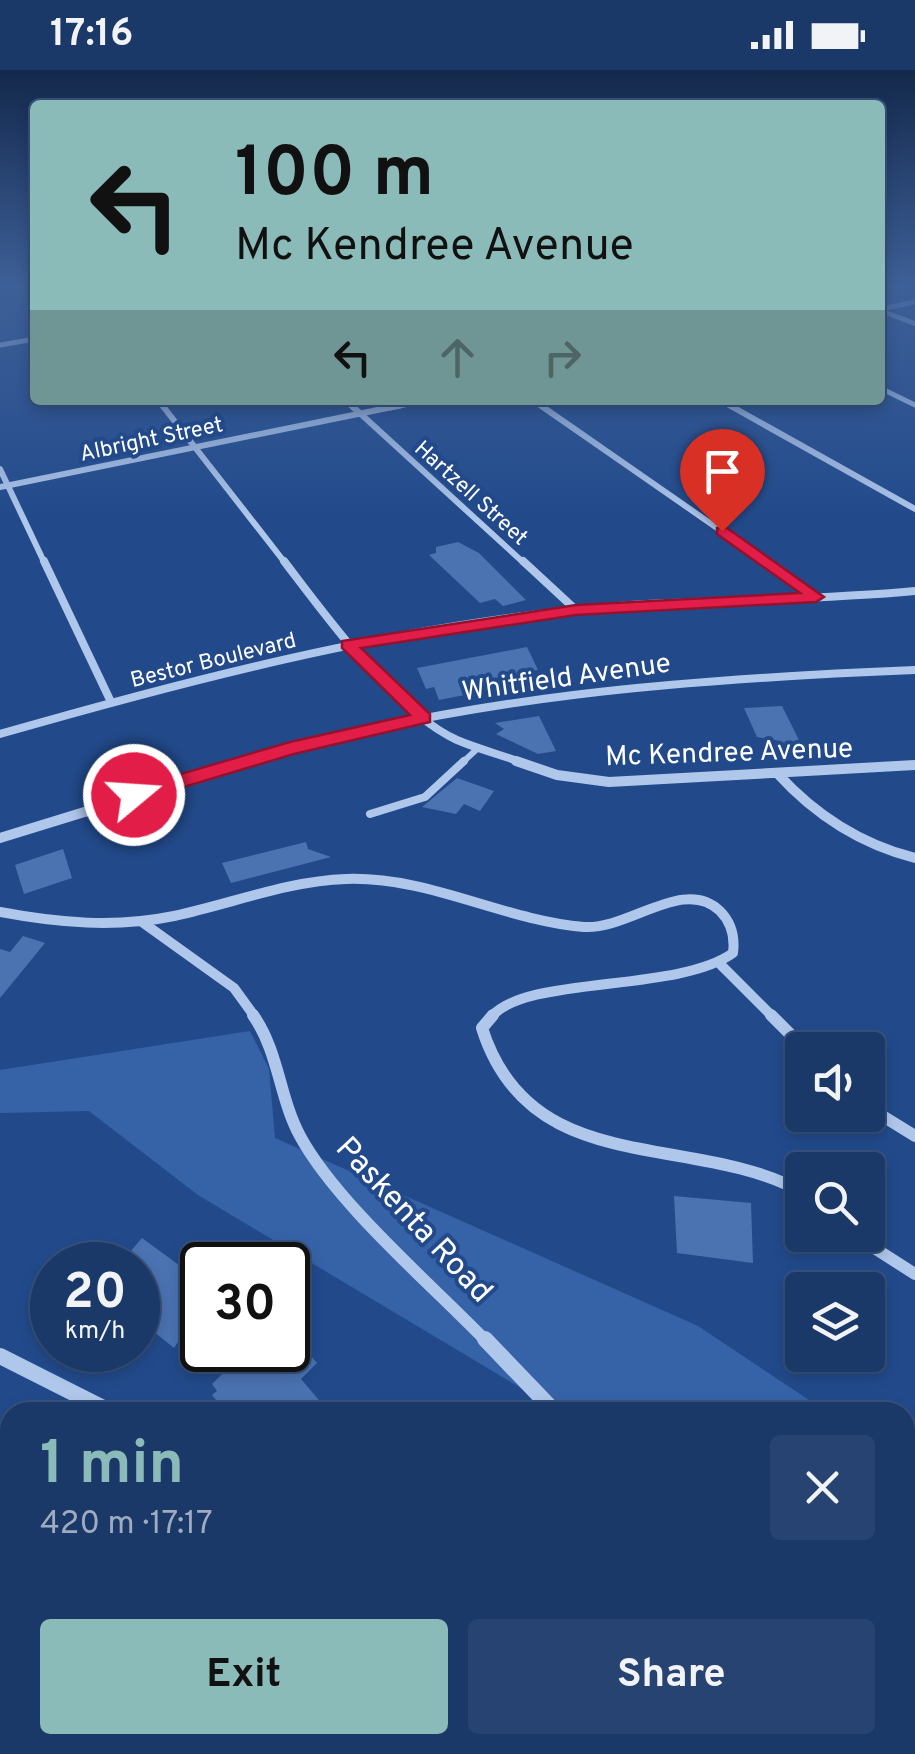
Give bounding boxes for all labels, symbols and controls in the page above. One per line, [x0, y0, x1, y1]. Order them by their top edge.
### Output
text: 17:16 [50, 11, 133, 60]
text: 100 m [235, 132, 434, 221]
icon: left [70, 140, 200, 270]
text: Mc Kendree Avenue [235, 219, 634, 276]
icon: left [325, 330, 380, 385]
icon: ahead [430, 330, 485, 385]
icon: right [535, 330, 590, 385]
street label: Albright Street [78, 412, 225, 469]
pin [680, 429, 765, 532]
street label: Hartzell Street [408, 436, 533, 552]
icon: arrive [695, 444, 750, 499]
street label: Bestor Boulevard [128, 628, 299, 695]
street label: Whitfield Avenue [460, 647, 673, 711]
street label: Mc Kendree Avenue [605, 732, 854, 776]
position arrow [82, 743, 186, 847]
map controls [785, 1032, 885, 1372]
button: sound [785, 1032, 885, 1132]
street label: Paskenta Road [326, 1130, 500, 1312]
button: search [785, 1152, 885, 1252]
speed limit sign: 30 [180, 1242, 310, 1372]
text: 20 [63, 1263, 127, 1326]
button: layers [785, 1272, 885, 1372]
text: km/h [65, 1316, 125, 1348]
text: 1 min [40, 1429, 184, 1505]
button: close [770, 1435, 875, 1540]
text: 420 m · 17:17 [40, 1505, 213, 1545]
button: Exit [40, 1619, 448, 1734]
button: Share [468, 1619, 875, 1734]

